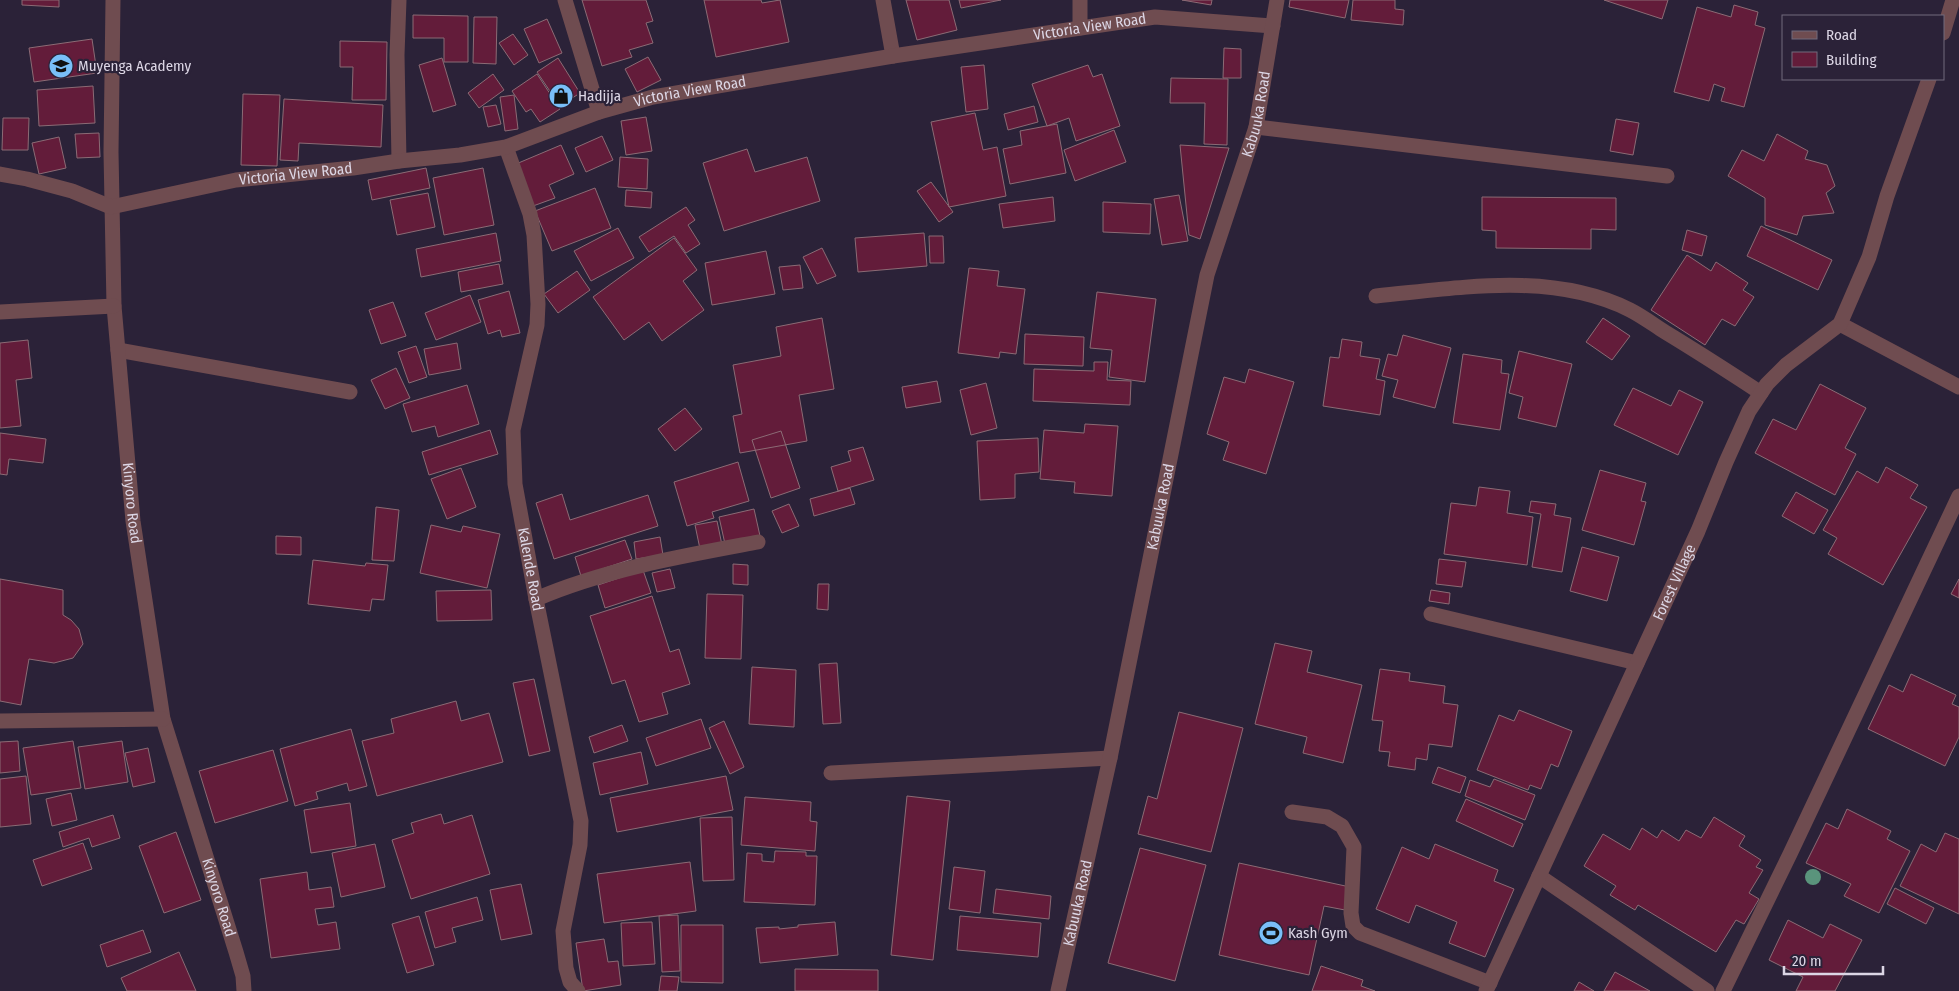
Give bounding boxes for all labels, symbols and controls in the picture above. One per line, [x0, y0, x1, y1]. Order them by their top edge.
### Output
street label: Victoria View Road [1032, 9, 1147, 44]
legend [1782, 15, 1944, 80]
text: Road [1826, 26, 1857, 44]
text: Building [1826, 51, 1877, 69]
school or university icon: Muyenga Academy [48, 53, 74, 79]
place label: Muyenga Academy [78, 57, 191, 75]
street label: Kabuuka Road [1238, 70, 1274, 159]
street label: Victoria View Road [632, 72, 747, 111]
shop icon: Hadijja [548, 83, 574, 109]
place label: Hadijja [578, 87, 621, 105]
street label: Victoria View Road [238, 159, 353, 189]
street label: Kinyoro Road [119, 462, 145, 545]
street label: Kabuuka Road [1143, 462, 1178, 552]
street label: Kalende Road [514, 526, 547, 612]
street label: Forest Village [1649, 541, 1700, 623]
street label: Kinyoro Road [198, 856, 240, 939]
street label: Kabuuka Road [1059, 858, 1096, 948]
sports icon: Kash Gym [1258, 920, 1284, 946]
place label: Kash Gym [1288, 924, 1348, 942]
scale bar [1784, 944, 1883, 976]
text: 20 m [1792, 952, 1822, 970]

